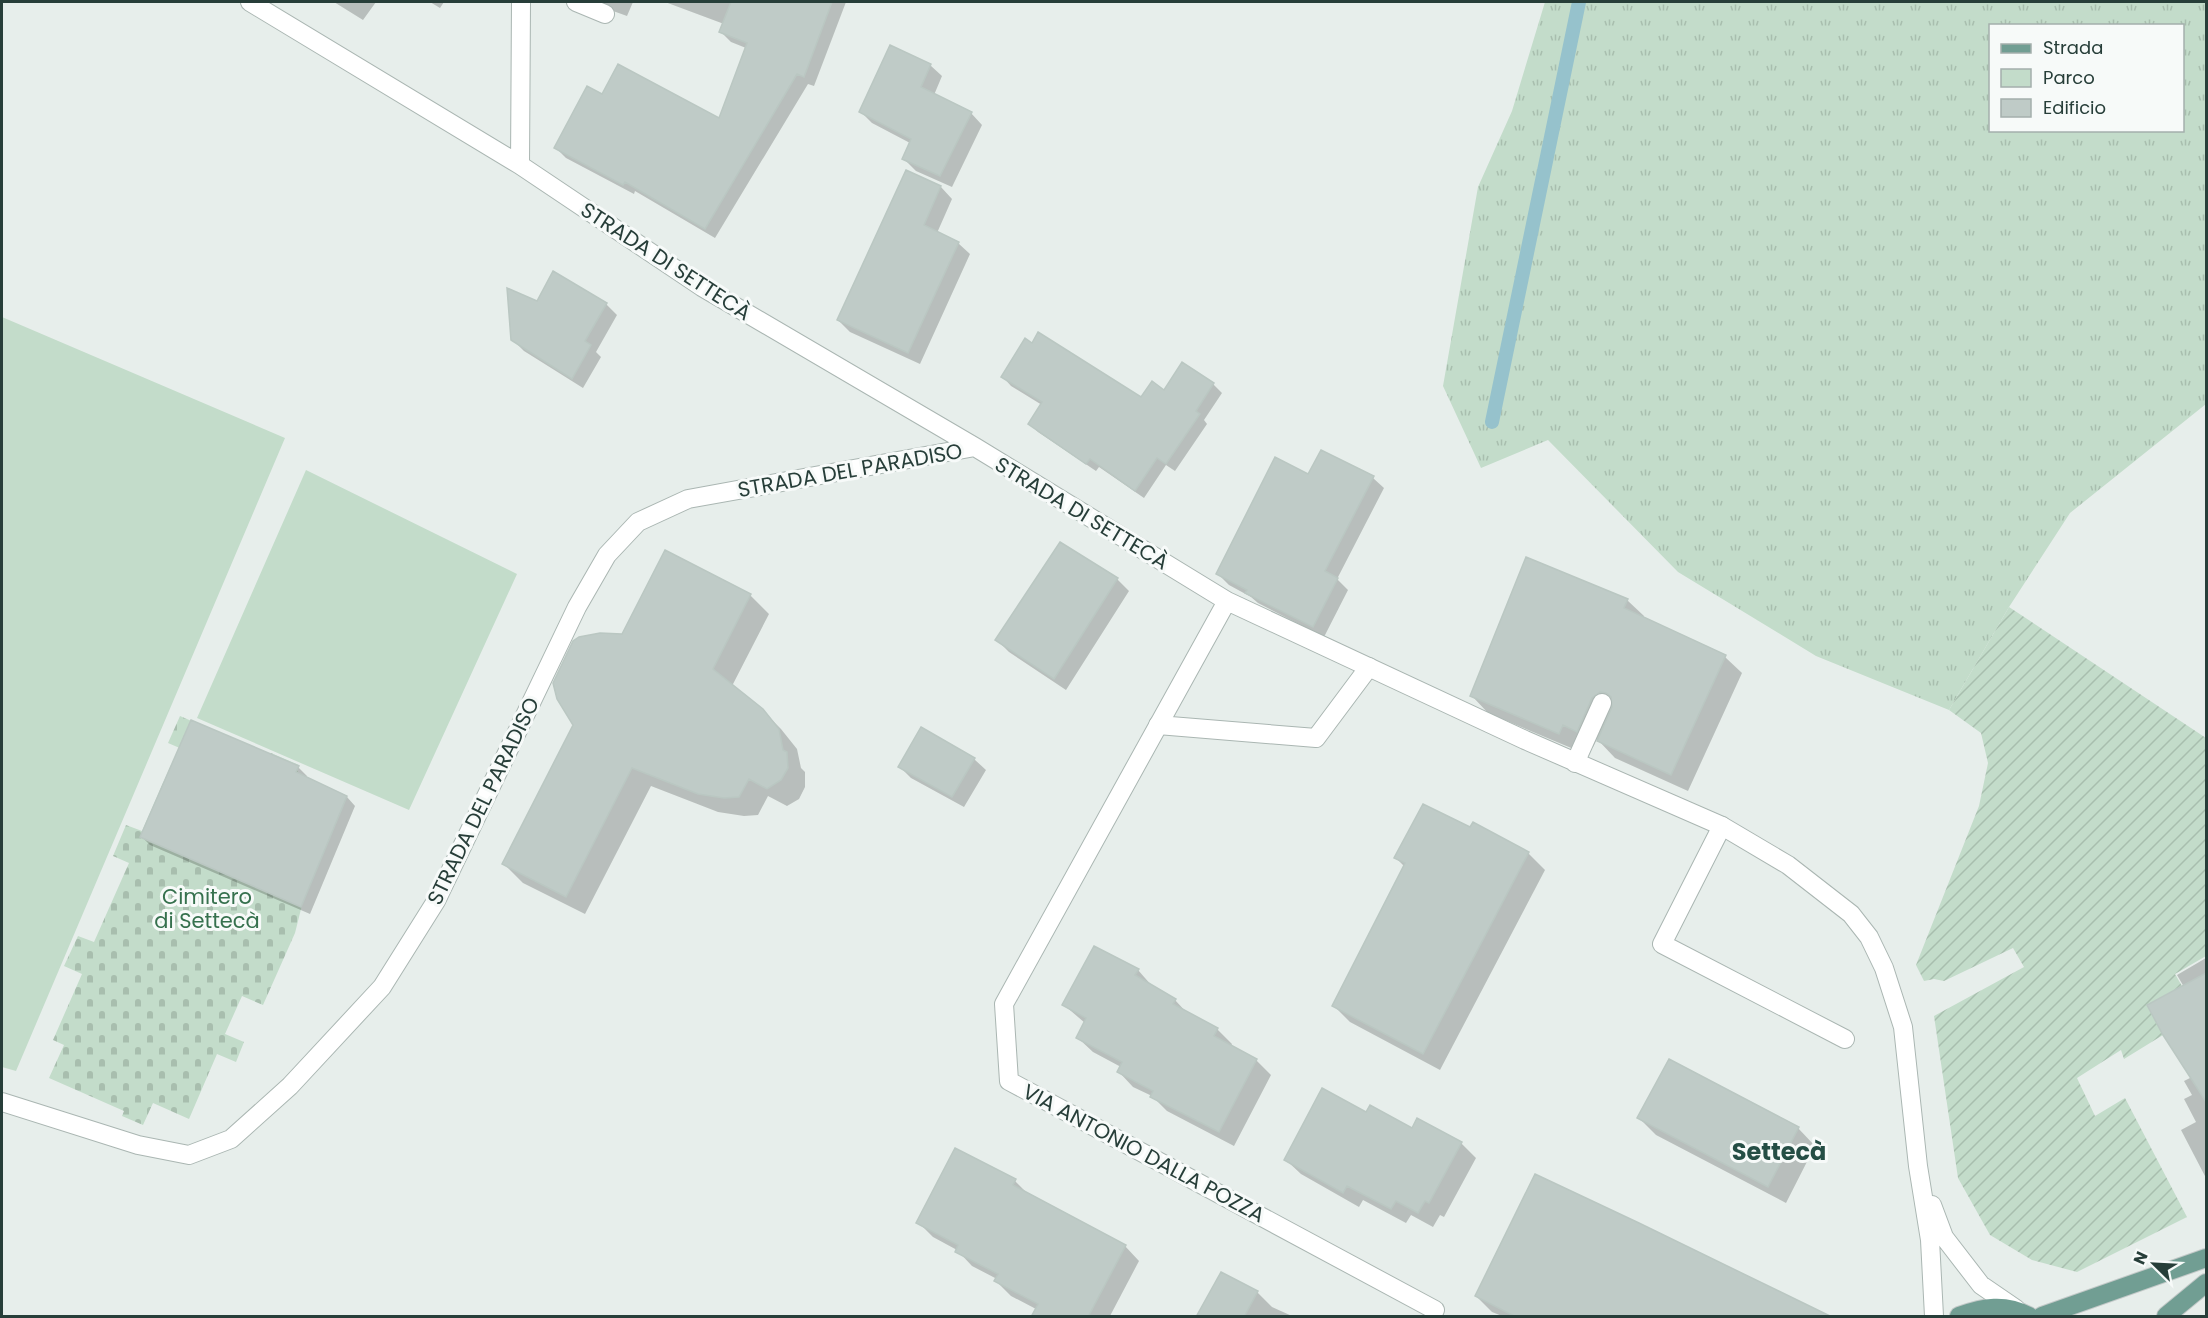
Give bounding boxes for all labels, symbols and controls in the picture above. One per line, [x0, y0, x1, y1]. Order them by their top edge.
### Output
legend [1989, 24, 2184, 132]
text: Strada [2043, 35, 2103, 60]
text: Parco [2043, 65, 2095, 90]
text: Edificio [2043, 95, 2106, 120]
street label: STRADA DI SETTECÀ [575, 195, 757, 327]
street label: STRADA DEL PARADISO [735, 436, 965, 504]
street label: STRADA DI SETTECÀ [990, 450, 1174, 576]
street label: STRADA DEL PARADISO [420, 692, 546, 910]
park label: Cimitero di Settecà [154, 882, 260, 935]
street label: VIA ANTONIO DALLA POZZA [1018, 1077, 1270, 1229]
district label: Settecà [1732, 1135, 1826, 1168]
north arrow [2124, 1234, 2184, 1294]
text: N [2128, 1248, 2154, 1268]

